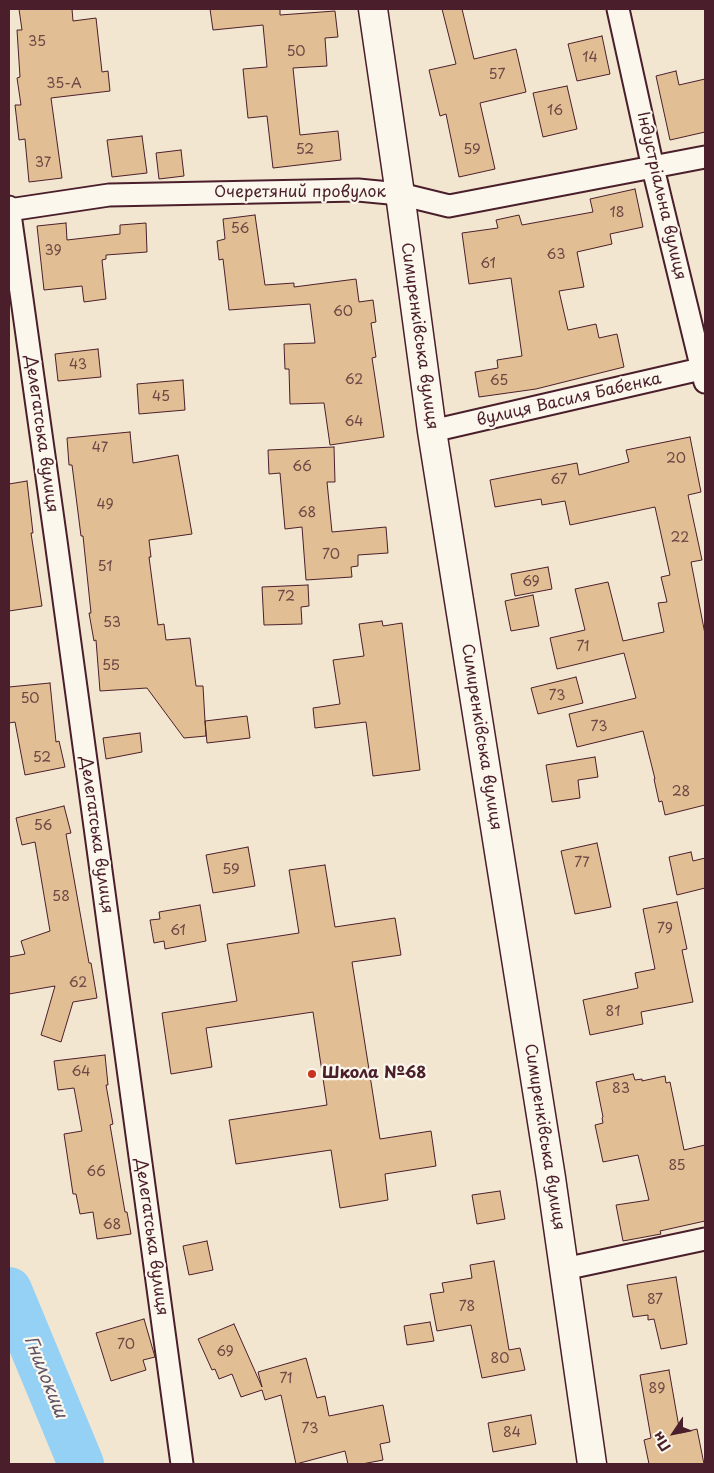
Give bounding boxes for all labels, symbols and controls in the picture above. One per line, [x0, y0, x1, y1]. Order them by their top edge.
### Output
house number: 35 [28, 34, 46, 50]
house number: 50 [286, 44, 306, 60]
house number: 14 [582, 50, 598, 66]
house number: 57 [489, 67, 505, 83]
house number: 35-А [46, 76, 82, 92]
house number: 16 [547, 103, 563, 119]
street label: Індустріальна вулиця [632, 110, 690, 282]
house number: 52 [296, 142, 314, 158]
house number: 59 [463, 142, 481, 158]
house number: 37 [35, 155, 51, 171]
street label: Очеретяний провулок [214, 183, 386, 203]
house number: 18 [609, 205, 625, 221]
house number: 56 [231, 221, 249, 237]
street label: Симиренківська вулиця [396, 241, 442, 431]
house number: 39 [44, 243, 62, 259]
house number: 63 [547, 247, 565, 263]
house number: 61 [480, 256, 496, 272]
house number: 60 [333, 304, 353, 320]
street label: Делегатська вулиця [20, 354, 62, 514]
house number: 43 [69, 357, 87, 373]
street label: вулиця Василя Бабенка [475, 369, 663, 431]
house number: 62 [345, 372, 363, 388]
house number: 65 [490, 373, 508, 389]
house number: 45 [152, 389, 170, 405]
house number: 64 [344, 414, 364, 430]
house number: 47 [92, 440, 108, 456]
house number: 20 [666, 451, 686, 467]
house number: 66 [292, 459, 312, 475]
house number: 67 [550, 472, 568, 488]
house number: 49 [96, 497, 114, 513]
house number: 68 [298, 505, 316, 521]
house number: 22 [671, 530, 689, 546]
house number: 70 [322, 547, 340, 563]
house number: 51 [98, 559, 112, 575]
house number: 69 [522, 574, 540, 590]
house number: 72 [277, 589, 295, 605]
house number: 53 [103, 615, 121, 631]
house number: 71 [576, 639, 590, 655]
street label: Симиренківська вулиця [457, 642, 505, 832]
house number: 55 [102, 658, 120, 674]
house number: 73 [549, 688, 565, 704]
house number: 50 [20, 691, 40, 707]
house number: 73 [591, 719, 607, 735]
house number: 52 [33, 750, 51, 766]
street label: Делегатська вулиця [75, 755, 117, 915]
house number: 28 [672, 784, 690, 800]
house number: 56 [34, 818, 52, 834]
house number: 77 [574, 855, 590, 871]
house number: 59 [222, 862, 240, 878]
house number: 58 [52, 889, 70, 905]
house number: 79 [657, 921, 673, 937]
house number: 61 [170, 923, 186, 939]
house number: 62 [69, 975, 87, 991]
house number: 81 [606, 1004, 620, 1020]
street label: Симиренківська вулиця [520, 1042, 568, 1232]
house number: 64 [71, 1064, 91, 1080]
place label: Школа №68 [322, 1064, 426, 1084]
marker: Школа №68 [306, 1068, 318, 1080]
house number: 83 [612, 1081, 630, 1097]
street label: Делегатська вулиця [130, 1157, 172, 1317]
house number: 85 [668, 1158, 686, 1174]
house number: 66 [86, 1164, 106, 1180]
house number: 68 [103, 1217, 121, 1233]
house number: 87 [647, 1292, 663, 1308]
house number: 78 [459, 1299, 475, 1315]
water label: Гнилокиш [19, 1333, 71, 1421]
house number: 70 [117, 1337, 135, 1353]
house number: 69 [216, 1344, 234, 1360]
house number: 80 [491, 1351, 509, 1367]
house number: 71 [279, 1371, 293, 1387]
house number: 89 [649, 1381, 665, 1397]
north arrow [649, 1408, 699, 1458]
house number: 73 [302, 1421, 318, 1437]
house number: 84 [503, 1425, 521, 1441]
text: Пн [647, 1427, 676, 1456]

